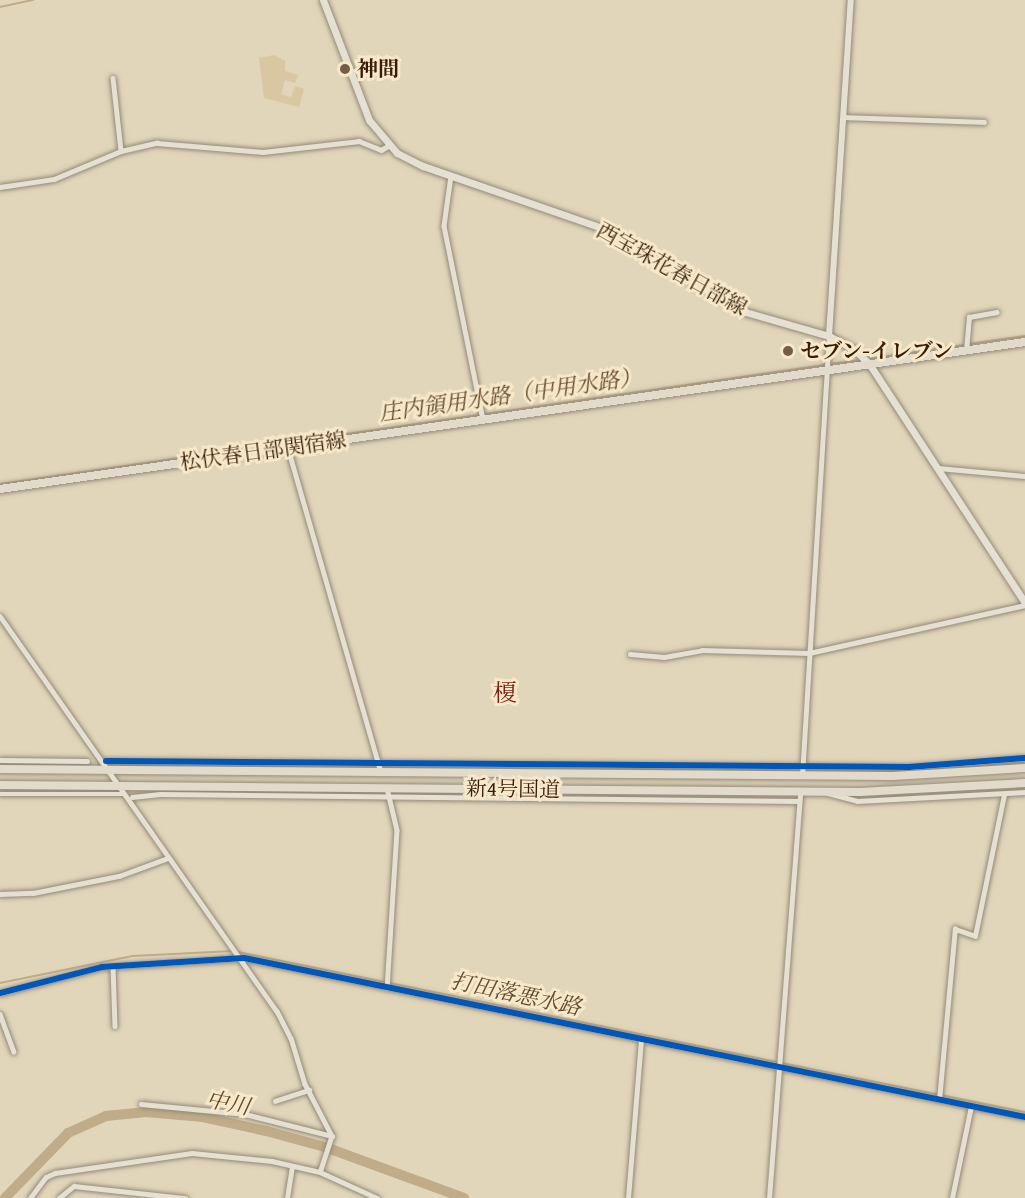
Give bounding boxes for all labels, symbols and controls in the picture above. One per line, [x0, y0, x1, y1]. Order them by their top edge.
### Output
place label: 神間 [357, 56, 399, 82]
marker: 神間 [338, 62, 352, 76]
street label: 西宝珠花春日部線 [592, 217, 752, 321]
place label: セブン-イレブン [800, 338, 955, 364]
marker: セブン-イレブン [781, 344, 795, 358]
water label: 庄内領用水路（中用水路） [377, 364, 643, 426]
street label: 松伏春日部関宿線 [178, 427, 348, 475]
district label: 榎 [493, 679, 517, 707]
street label: 新4号国道 [466, 776, 560, 802]
water label: 打田落悪水路 [449, 967, 583, 1021]
water label: 中川 [204, 1086, 252, 1120]

